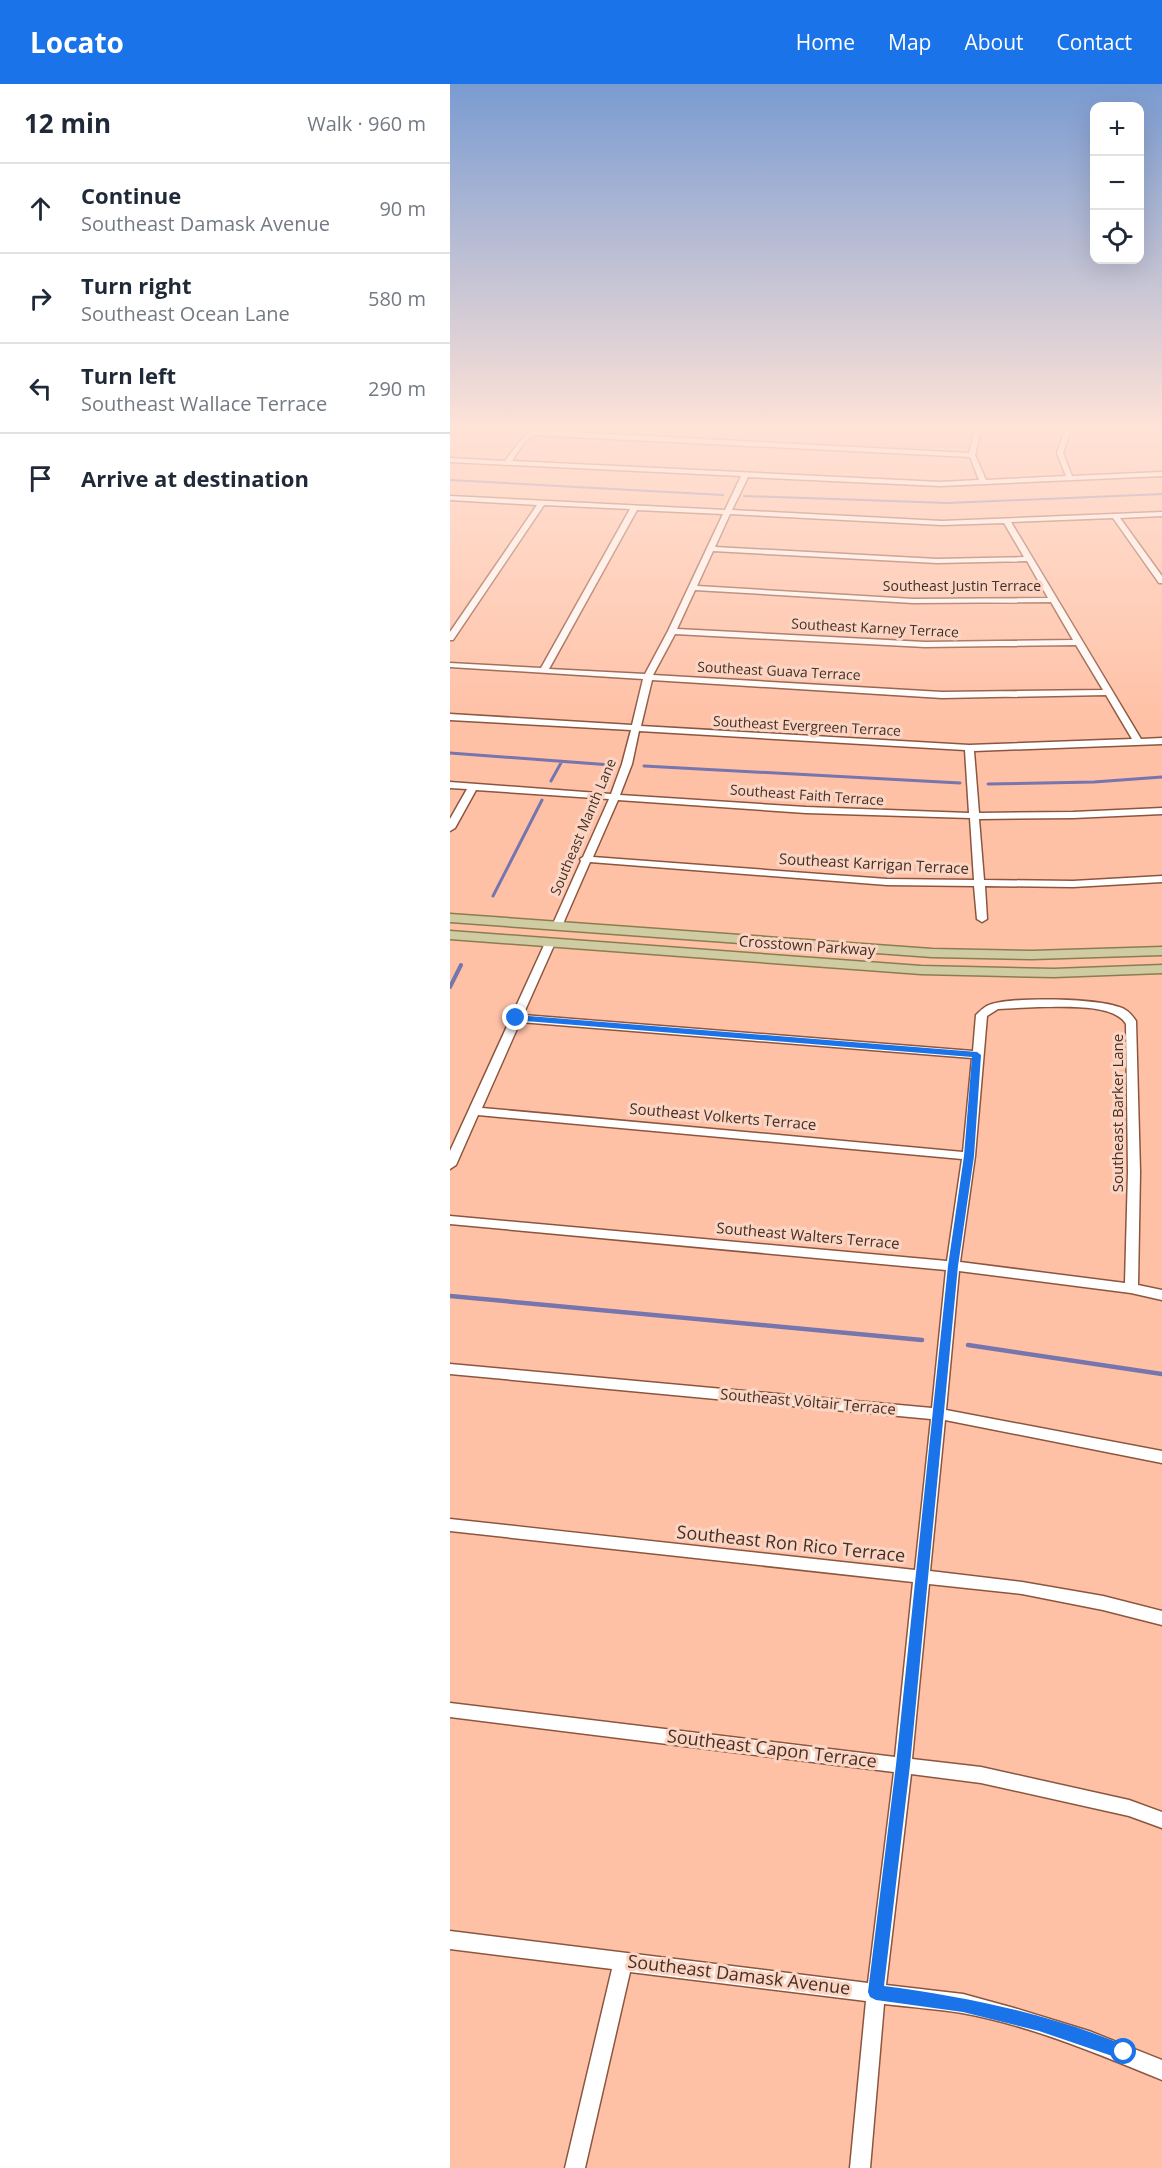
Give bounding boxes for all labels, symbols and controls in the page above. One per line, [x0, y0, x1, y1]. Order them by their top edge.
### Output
text: Locato [30, 23, 124, 61]
text: Home [796, 28, 855, 56]
text: Map [888, 28, 931, 56]
text: About [964, 28, 1024, 56]
text: Contact [1057, 28, 1132, 56]
map controls [1090, 102, 1144, 264]
button: + [1090, 102, 1144, 156]
text: 12 min [24, 105, 111, 141]
text: Walk · 960 m [307, 110, 426, 137]
button: − [1090, 156, 1144, 210]
text: Continue [81, 180, 181, 210]
icon: ahead [24, 192, 57, 225]
text: 90 m [379, 195, 426, 222]
text: Southeast Damask Avenue [81, 210, 330, 237]
button: locate [1090, 210, 1144, 264]
text: Turn right [81, 270, 192, 300]
icon: right [24, 282, 57, 315]
text: 580 m [368, 285, 426, 312]
text: Southeast Ocean Lane [81, 300, 290, 327]
text: Turn left [81, 360, 176, 390]
icon: left [24, 372, 57, 405]
text: 290 m [368, 375, 426, 402]
text: Southeast Wallace Terrace [81, 390, 327, 417]
icon: arrive [24, 462, 57, 495]
text: Arrive at destination [81, 463, 309, 493]
street label: Southeast Justin Terrace [883, 576, 1041, 595]
street label: Southeast Karney Terrace [791, 614, 959, 641]
street label: Southeast Guava Terrace [697, 657, 861, 684]
street label: Southeast Evergreen Terrace [713, 711, 902, 740]
street label: Southeast Manth Lane [545, 755, 620, 898]
street label: Southeast Faith Terrace [729, 780, 885, 809]
street label: Southeast Karrigan Terrace [779, 848, 970, 878]
street label: Crosstown Parkway [738, 930, 876, 960]
route end [502, 1004, 528, 1030]
street label: Southeast Barker Lane [1107, 1034, 1127, 1192]
street label: Southeast Volkerts Terrace [629, 1098, 817, 1134]
street label: Southeast Walters Terrace [716, 1217, 901, 1253]
street label: Southeast Voltair Terrace [719, 1383, 897, 1419]
street label: Southeast Ron Rico Terrace [676, 1519, 907, 1567]
street label: Southeast Capon Terrace [666, 1723, 878, 1773]
street label: Southeast Damask Avenue [626, 1948, 852, 2000]
route start [1110, 2038, 1136, 2064]

